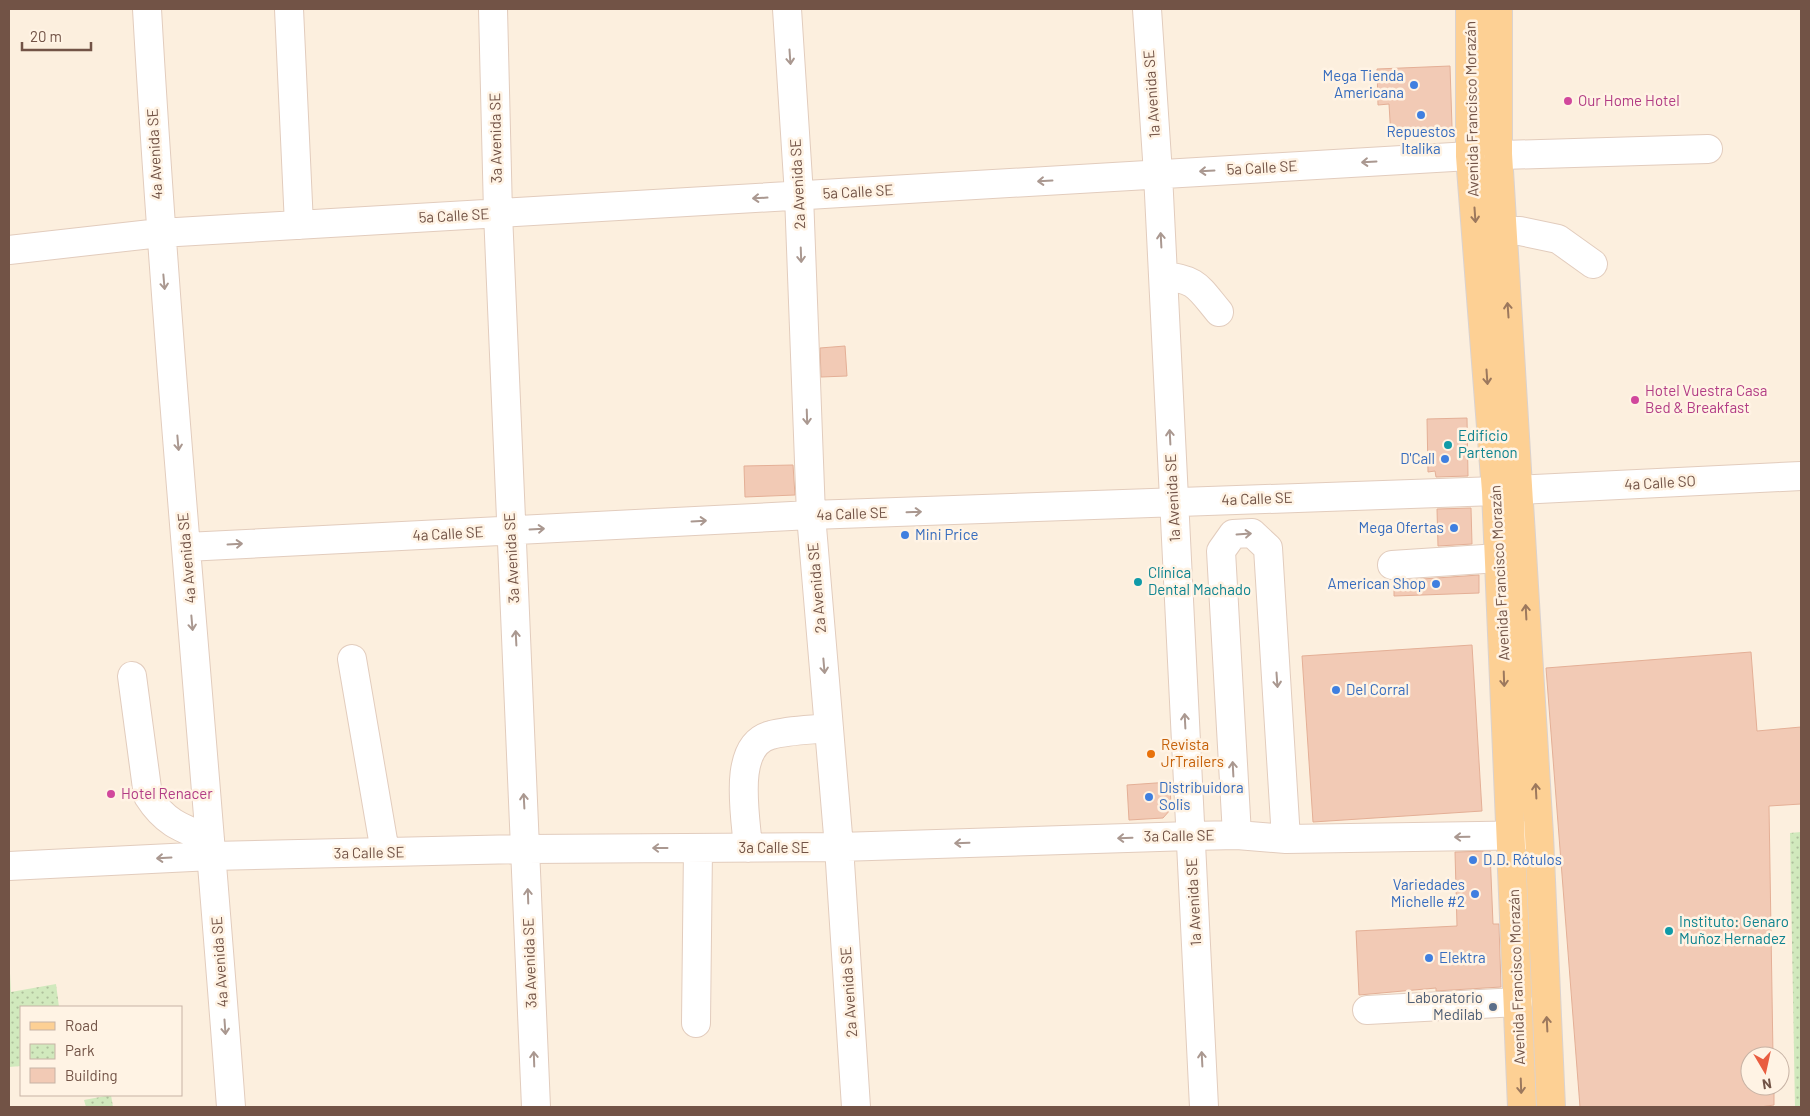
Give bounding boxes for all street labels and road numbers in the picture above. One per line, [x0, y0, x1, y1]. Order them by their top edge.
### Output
street label: Avenida Francisco Morazán [1460, 21, 1482, 197]
street label: 1a Avenida SE [1139, 50, 1163, 139]
street label: 3a Avenida SE [485, 93, 505, 183]
street label: 4a Avenida SE [143, 108, 165, 200]
street label: 2a Avenida SE [786, 138, 808, 230]
street label: 5a Calle SE [1226, 156, 1298, 178]
street label: 5a Calle SE [822, 180, 894, 202]
street label: 5a Calle SE [418, 204, 490, 226]
street label: 1a Avenida SE [1161, 454, 1183, 543]
street label: 4a Calle SO [1624, 471, 1696, 493]
street label: Avenida Francisco Morazán [1485, 485, 1513, 661]
street label: 4a Calle SE [1221, 488, 1293, 508]
street label: 4a Calle SE [816, 503, 888, 523]
street label: 4a Avenida SE [173, 512, 199, 604]
street label: 3a Avenida SE [500, 512, 522, 604]
street label: 4a Calle SE [412, 522, 484, 544]
street label: 2a Avenida SE [803, 542, 829, 634]
street label: 3a Calle SE [1143, 825, 1215, 845]
street label: 3a Calle SE [739, 838, 809, 856]
street label: 3a Calle SE [333, 842, 405, 862]
street label: 1a Avenida SE [1182, 858, 1204, 947]
street label: Avenida Francisco Morazán [1504, 889, 1528, 1065]
street label: 4a Avenida SE [207, 916, 231, 1008]
street label: 3a Avenida SE [518, 917, 540, 1009]
street label: 2a Avenida SE [836, 946, 860, 1038]

